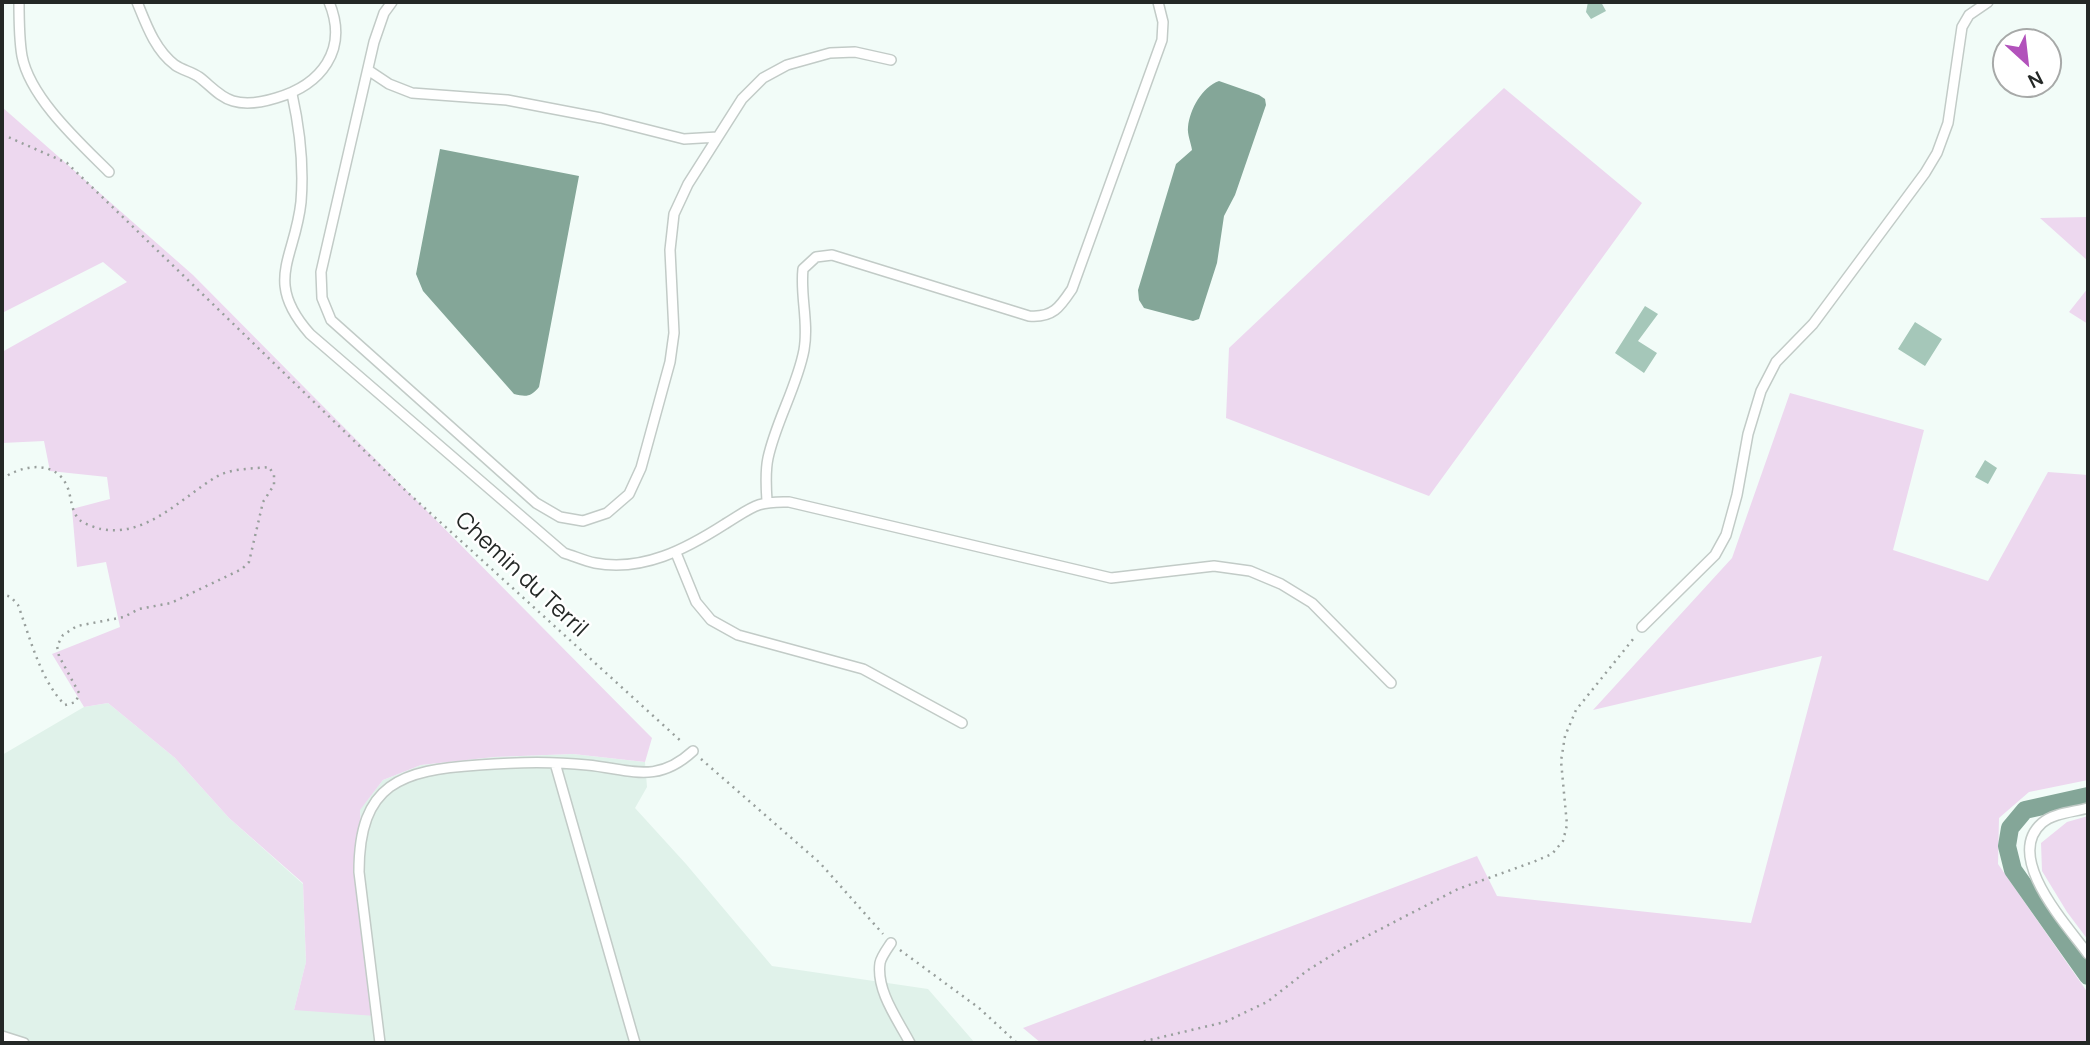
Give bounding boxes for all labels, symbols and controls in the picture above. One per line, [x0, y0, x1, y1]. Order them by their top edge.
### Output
north arrow [1992, 28, 2062, 98]
text: N [2024, 65, 2048, 95]
street label: Chemin du Terril [449, 507, 593, 643]

